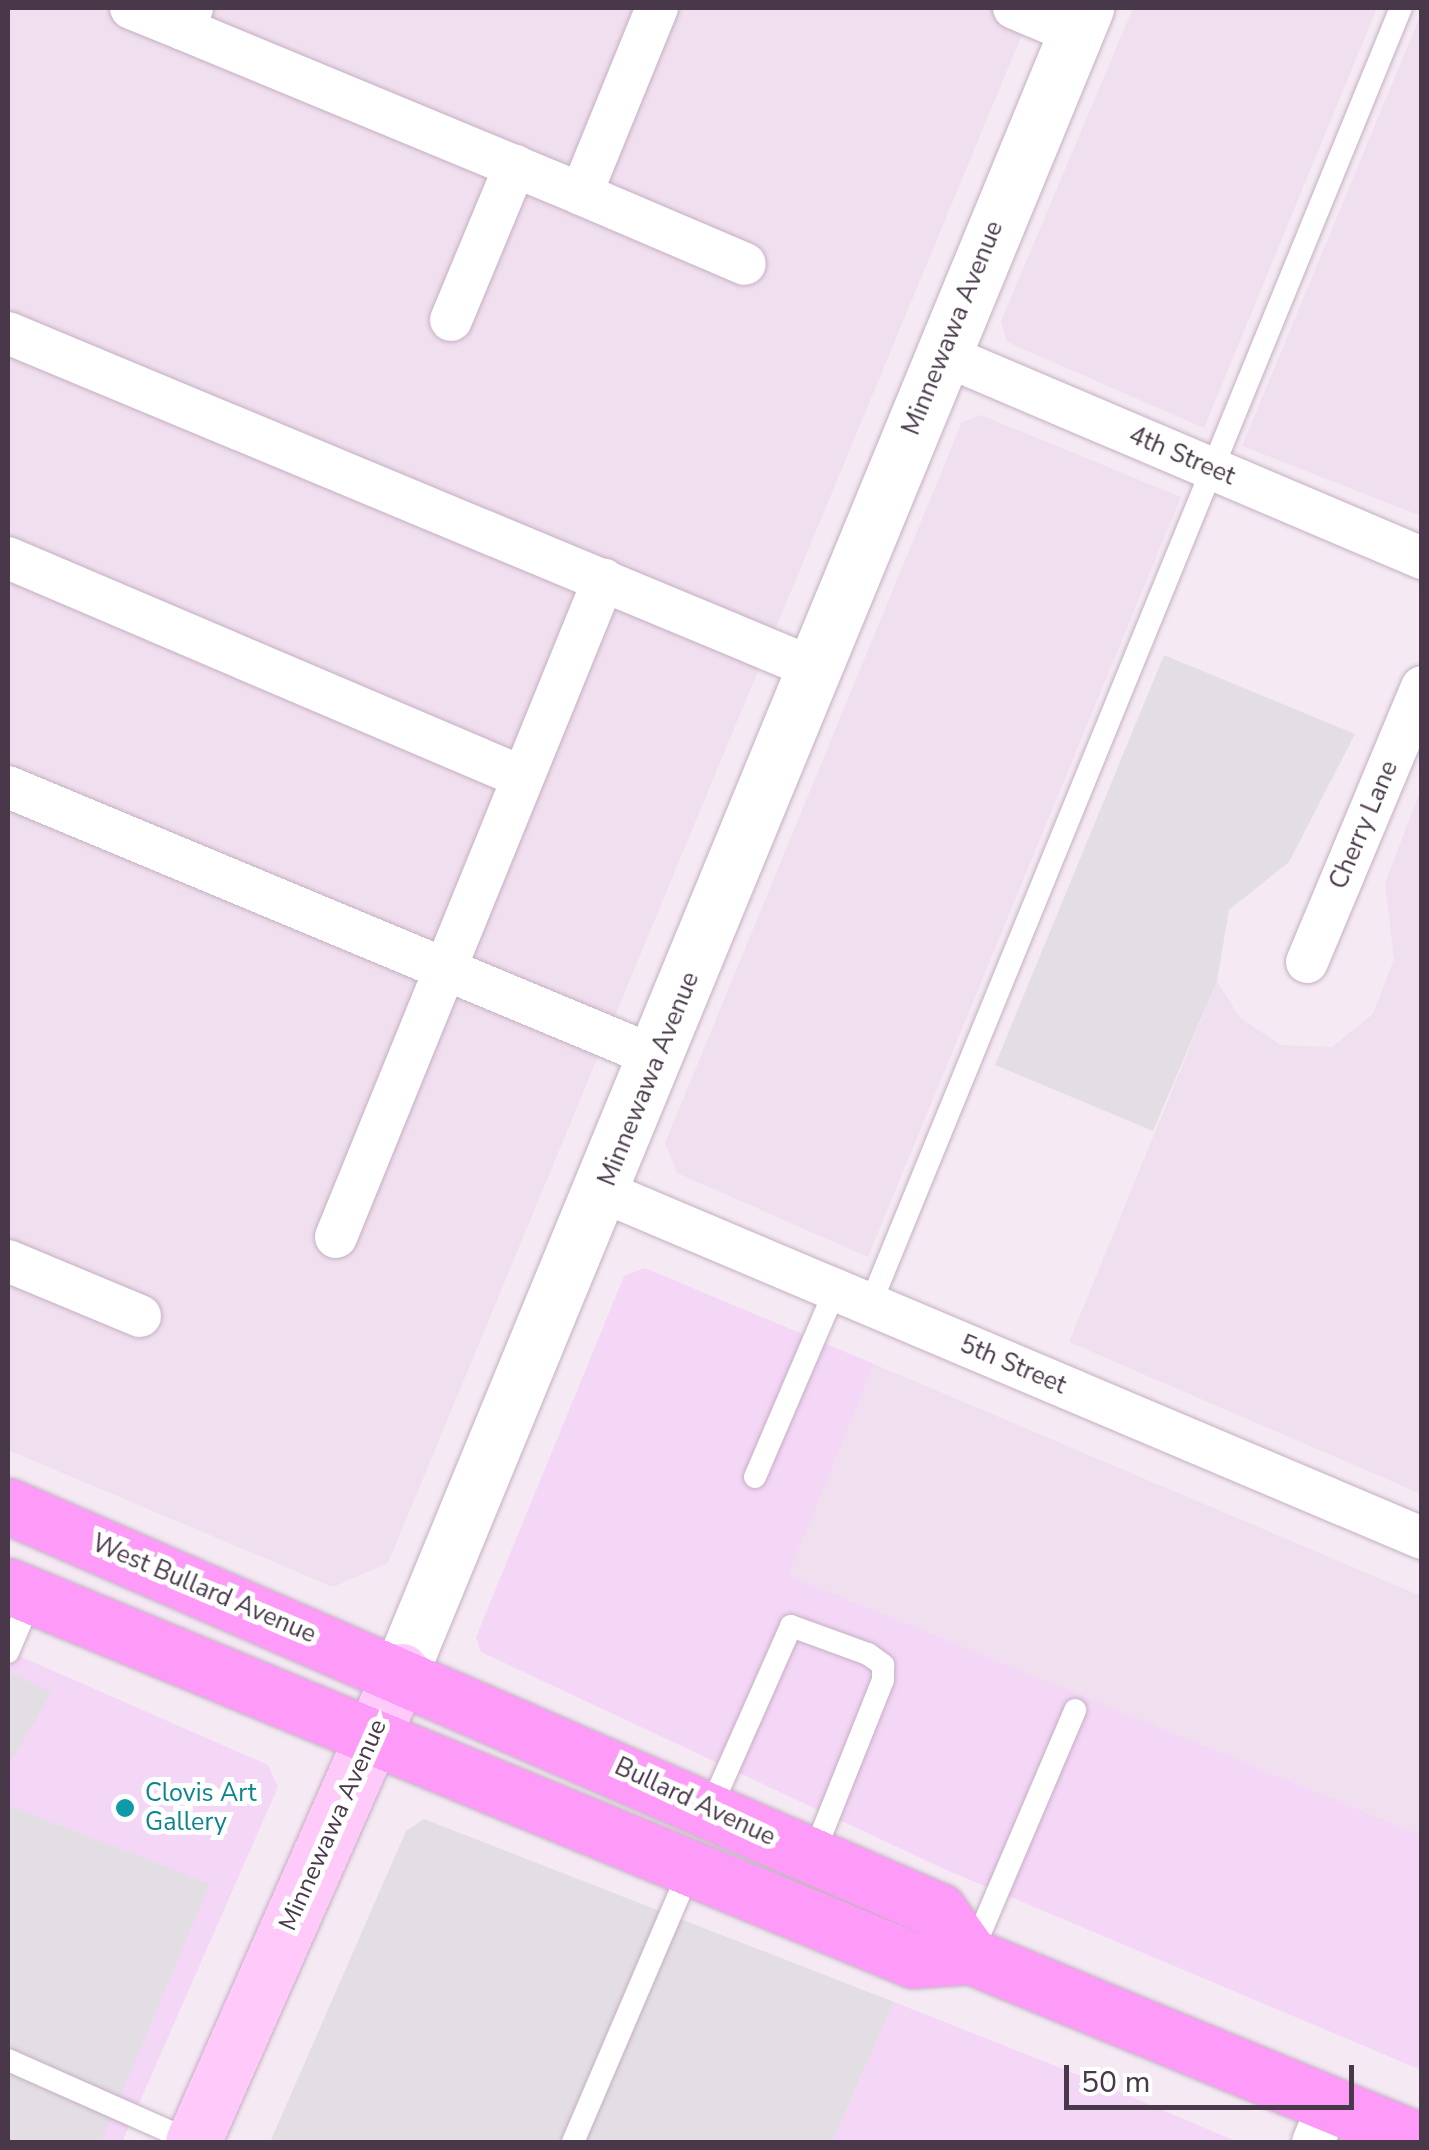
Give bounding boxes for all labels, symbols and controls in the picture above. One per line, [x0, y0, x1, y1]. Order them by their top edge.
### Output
street label: Minnewawa Avenue [896, 217, 1010, 439]
street label: 4th Street [1124, 420, 1240, 492]
street label: Cherry Lane [1324, 756, 1404, 894]
street label: Minnewawa Avenue [592, 968, 706, 1190]
street label: 5th Street [955, 1329, 1071, 1401]
street label: West Bullard Avenue [88, 1528, 320, 1650]
street label: Minnewawa Avenue [273, 1715, 393, 1935]
street label: Bullard Avenue [610, 1752, 780, 1852]
place label: Clovis Art Gallery [145, 1779, 257, 1838]
marker: Clovis Art Gallery [114, 1797, 136, 1819]
scale bar [1069, 2045, 1359, 2107]
text: 50 m [1081, 2062, 1150, 2103]

